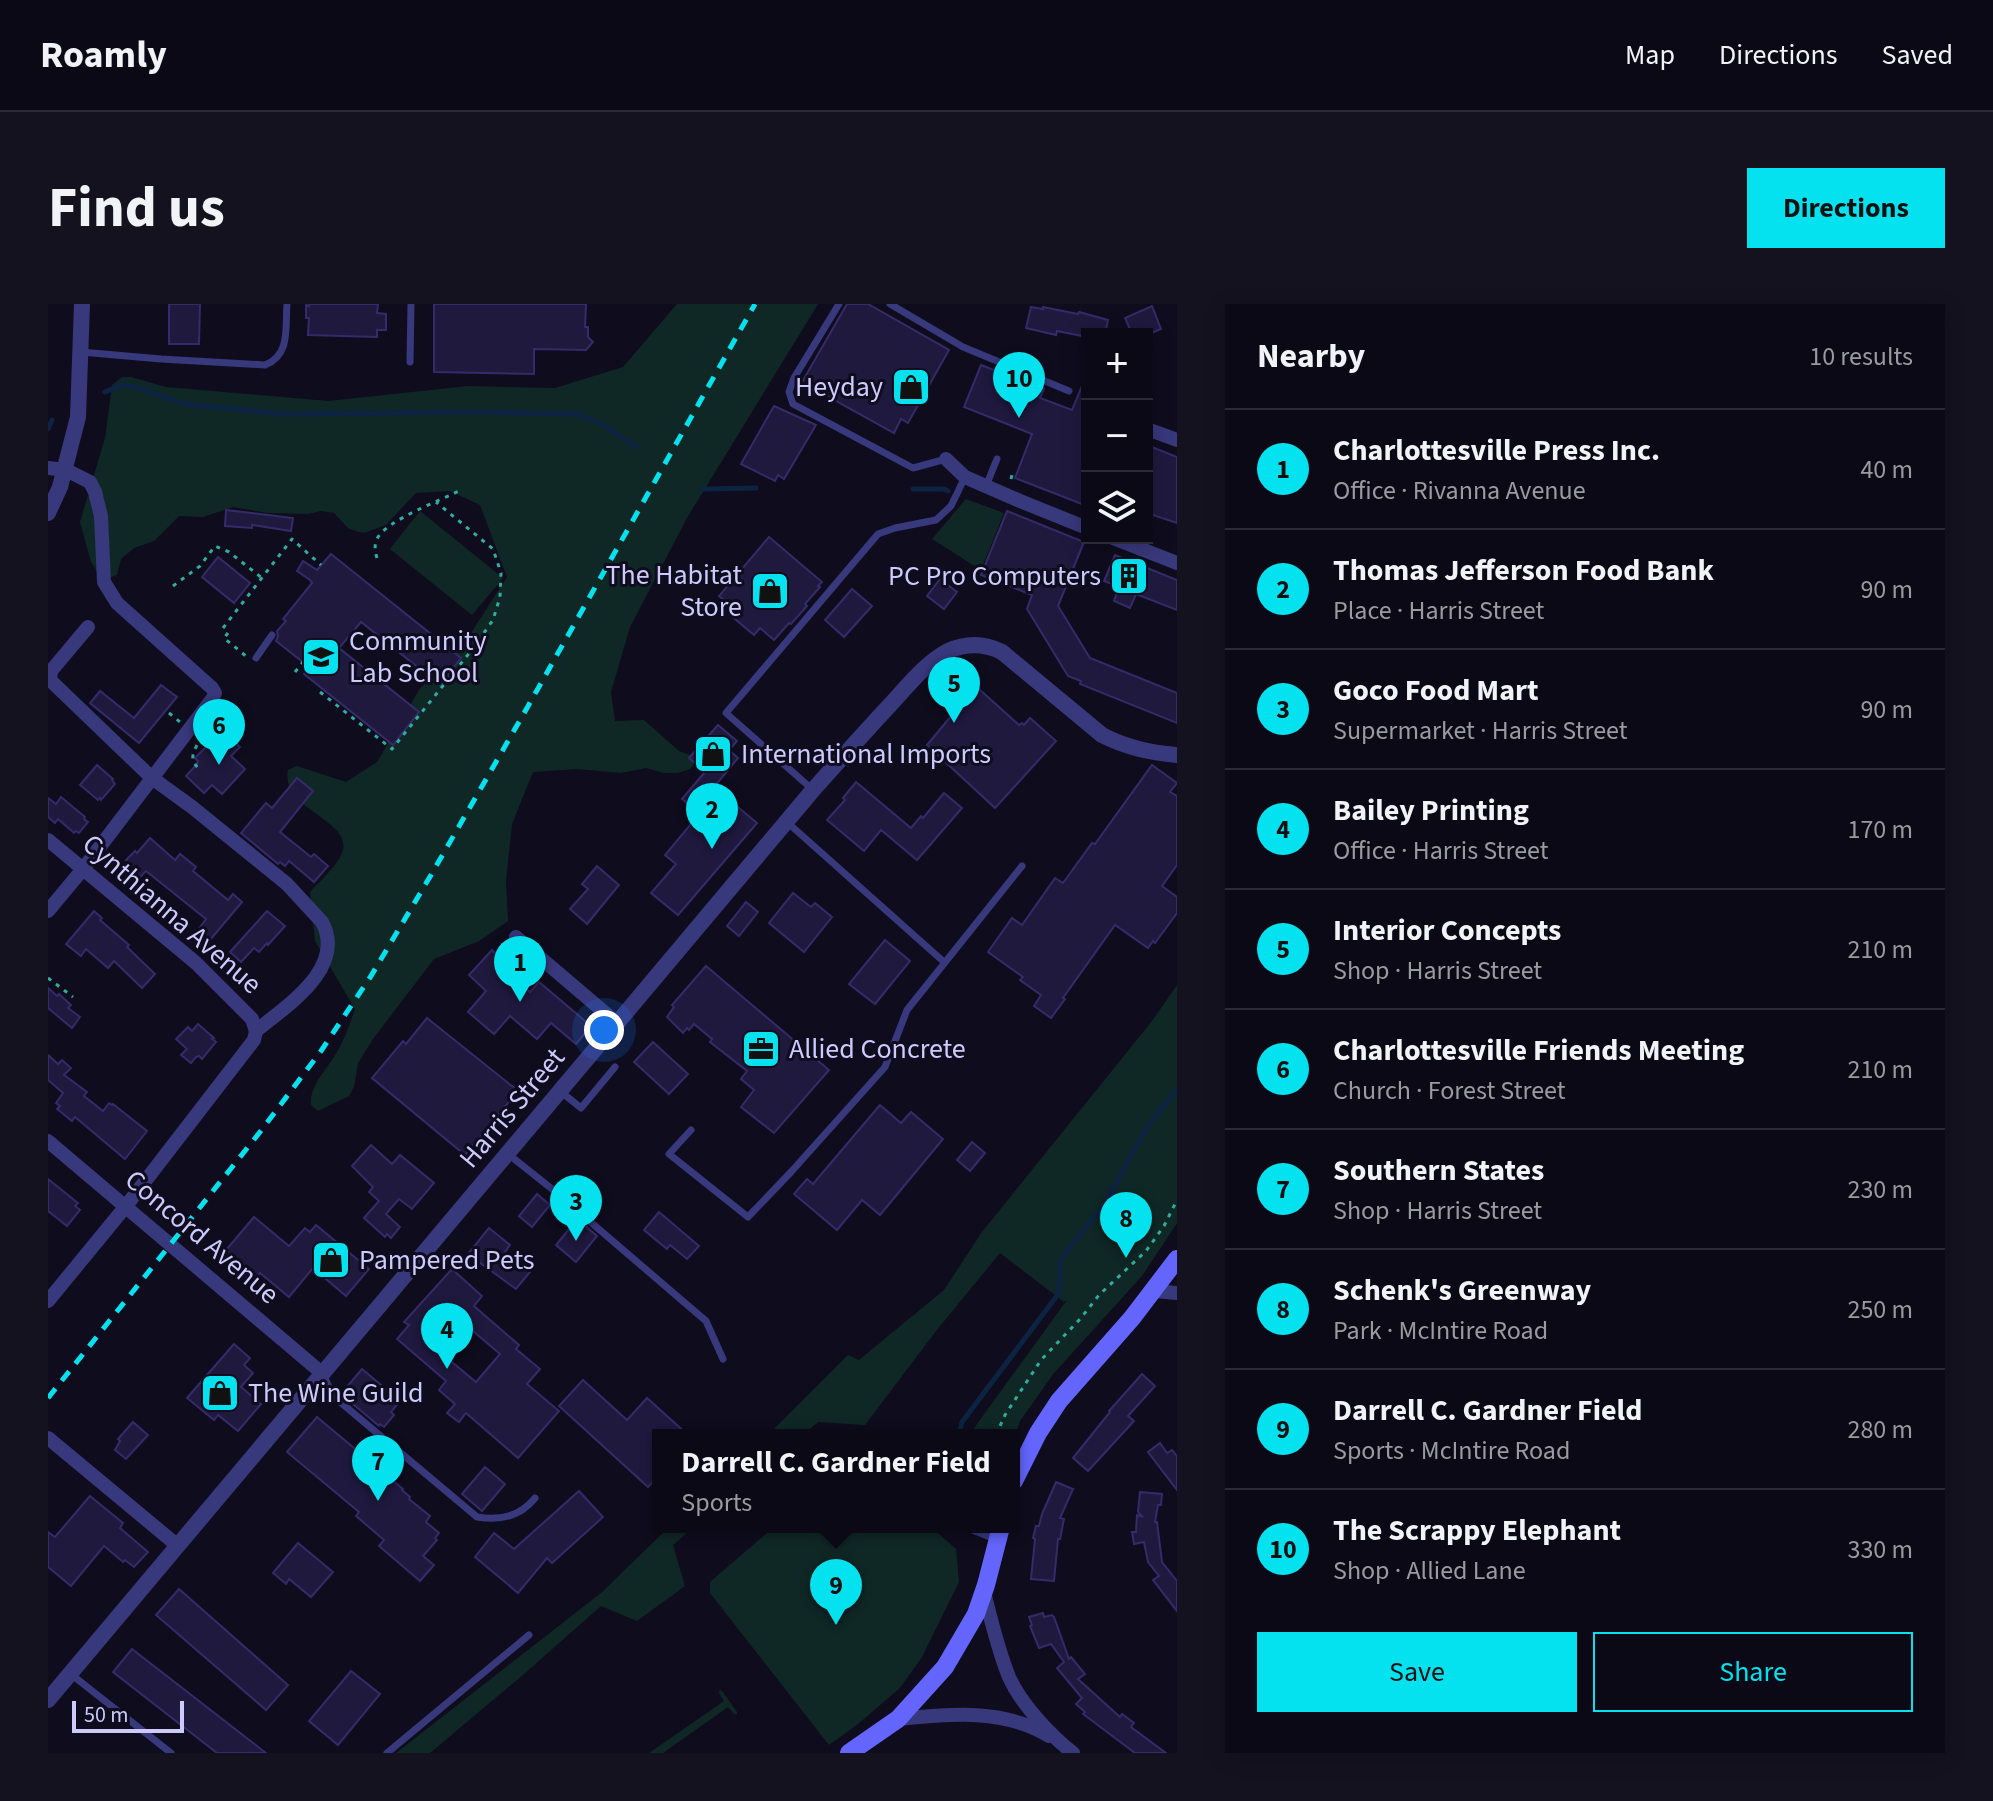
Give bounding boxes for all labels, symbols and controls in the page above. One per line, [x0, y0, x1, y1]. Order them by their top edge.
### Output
text: Roamly [40, 28, 167, 82]
text: Map [1625, 35, 1675, 75]
text: Directions [1719, 35, 1838, 75]
text: Saved [1882, 35, 1953, 75]
button: Directions [1747, 168, 1945, 248]
text: Find us [48, 169, 225, 248]
map controls [1081, 328, 1153, 544]
button: + [1081, 328, 1153, 400]
text: Nearby [1257, 332, 1365, 381]
text: 10 results [1809, 338, 1913, 375]
pin: 10 [993, 352, 1045, 418]
shop icon: Heyday [890, 366, 932, 408]
place label: Heyday [795, 367, 883, 407]
button: − [1081, 400, 1153, 472]
text: Charlottesville Press Inc. [1333, 429, 1660, 472]
text: 1 [1276, 451, 1290, 488]
text: 40 m [1860, 451, 1913, 488]
button: layers [1081, 472, 1153, 544]
text: Office · Rivanna Avenue [1333, 472, 1586, 509]
text: Thomas Jefferson Food Bank [1333, 549, 1714, 592]
place label: The Habitat Store [605, 555, 743, 627]
building icon: PC Pro Computers [1108, 555, 1150, 597]
place label: PC Pro Computers [888, 556, 1101, 596]
shop icon: The Habitat Store [749, 570, 791, 612]
text: 2 [1276, 571, 1290, 608]
text: 90 m [1860, 571, 1913, 608]
text: Place · Harris Street [1333, 592, 1544, 629]
place label: Community Lab School [349, 621, 487, 693]
school or university icon: Community Lab School [300, 636, 342, 678]
pin: 5 [928, 657, 980, 723]
text: Goco Food Mart [1333, 669, 1538, 712]
text: 3 [1276, 691, 1290, 728]
text: 90 m [1860, 691, 1913, 728]
pin: 6 [193, 699, 245, 765]
text: Supermarket · Harris Street [1333, 712, 1627, 749]
shop icon: International Imports [692, 733, 734, 775]
place label: International Imports [741, 734, 991, 774]
pin: 2 [686, 783, 738, 849]
text: Bailey Printing [1333, 789, 1529, 832]
text: 4 [1276, 811, 1290, 848]
text: 170 m [1847, 811, 1913, 848]
street label: Cynthianna Avenue [73, 825, 271, 1003]
text: Office · Harris Street [1333, 832, 1548, 869]
text: Interior Concepts [1333, 909, 1561, 952]
text: 5 [1276, 931, 1290, 968]
text: 210 m [1847, 931, 1913, 968]
pin: 1 [494, 936, 546, 1002]
text: Shop · Harris Street [1333, 952, 1542, 989]
your location [584, 1010, 624, 1050]
office icon: Allied Concrete [740, 1028, 782, 1070]
place label: Allied Concrete [789, 1029, 966, 1069]
text: Charlottesville Friends Meeting [1333, 1029, 1744, 1072]
street label: Harris Street [450, 1039, 575, 1177]
text: 6 [1276, 1051, 1290, 1088]
text: 210 m [1847, 1051, 1913, 1088]
text: Church · Forest Street [1333, 1072, 1566, 1109]
text: Southern States [1333, 1149, 1544, 1192]
street label: Concord Avenue [116, 1160, 288, 1314]
text: 7 [1276, 1171, 1290, 1208]
text: 230 m [1847, 1171, 1913, 1208]
pin: 3 [550, 1175, 602, 1241]
pin: 8 [1100, 1192, 1152, 1258]
text: Shop · Harris Street [1333, 1192, 1542, 1229]
shop icon: Pampered Pets [310, 1239, 352, 1281]
place label: Pampered Pets [359, 1240, 535, 1280]
text: Schenk's Greenway [1333, 1269, 1591, 1312]
text: 8 [1276, 1291, 1290, 1328]
text: 250 m [1847, 1291, 1913, 1328]
pin: 4 [421, 1303, 473, 1369]
text: Park · McIntire Road [1333, 1312, 1548, 1349]
shop icon: The Wine Guild [199, 1372, 241, 1414]
place label: The Wine Guild [248, 1373, 424, 1413]
text: Darrell C. Gardner Field [1333, 1389, 1642, 1432]
text: 9 [1276, 1411, 1290, 1448]
text: 280 m [1847, 1411, 1913, 1448]
popup [652, 1429, 1020, 1533]
text: Sports · McIntire Road [1333, 1432, 1570, 1469]
pin: 7 [352, 1435, 404, 1501]
text: Darrell C. Gardner Field [681, 1441, 991, 1484]
text: Sports [681, 1484, 752, 1521]
text: The Scrappy Elephant [1333, 1509, 1621, 1552]
text: 10 [1269, 1531, 1297, 1568]
text: 330 m [1847, 1531, 1913, 1568]
text: Shop · Allied Lane [1333, 1552, 1526, 1589]
pin: 9 [810, 1559, 862, 1625]
button: Save [1257, 1632, 1577, 1712]
button: Share [1593, 1632, 1913, 1712]
scale bar [72, 1697, 184, 1733]
text: 50 m [84, 1699, 129, 1731]

